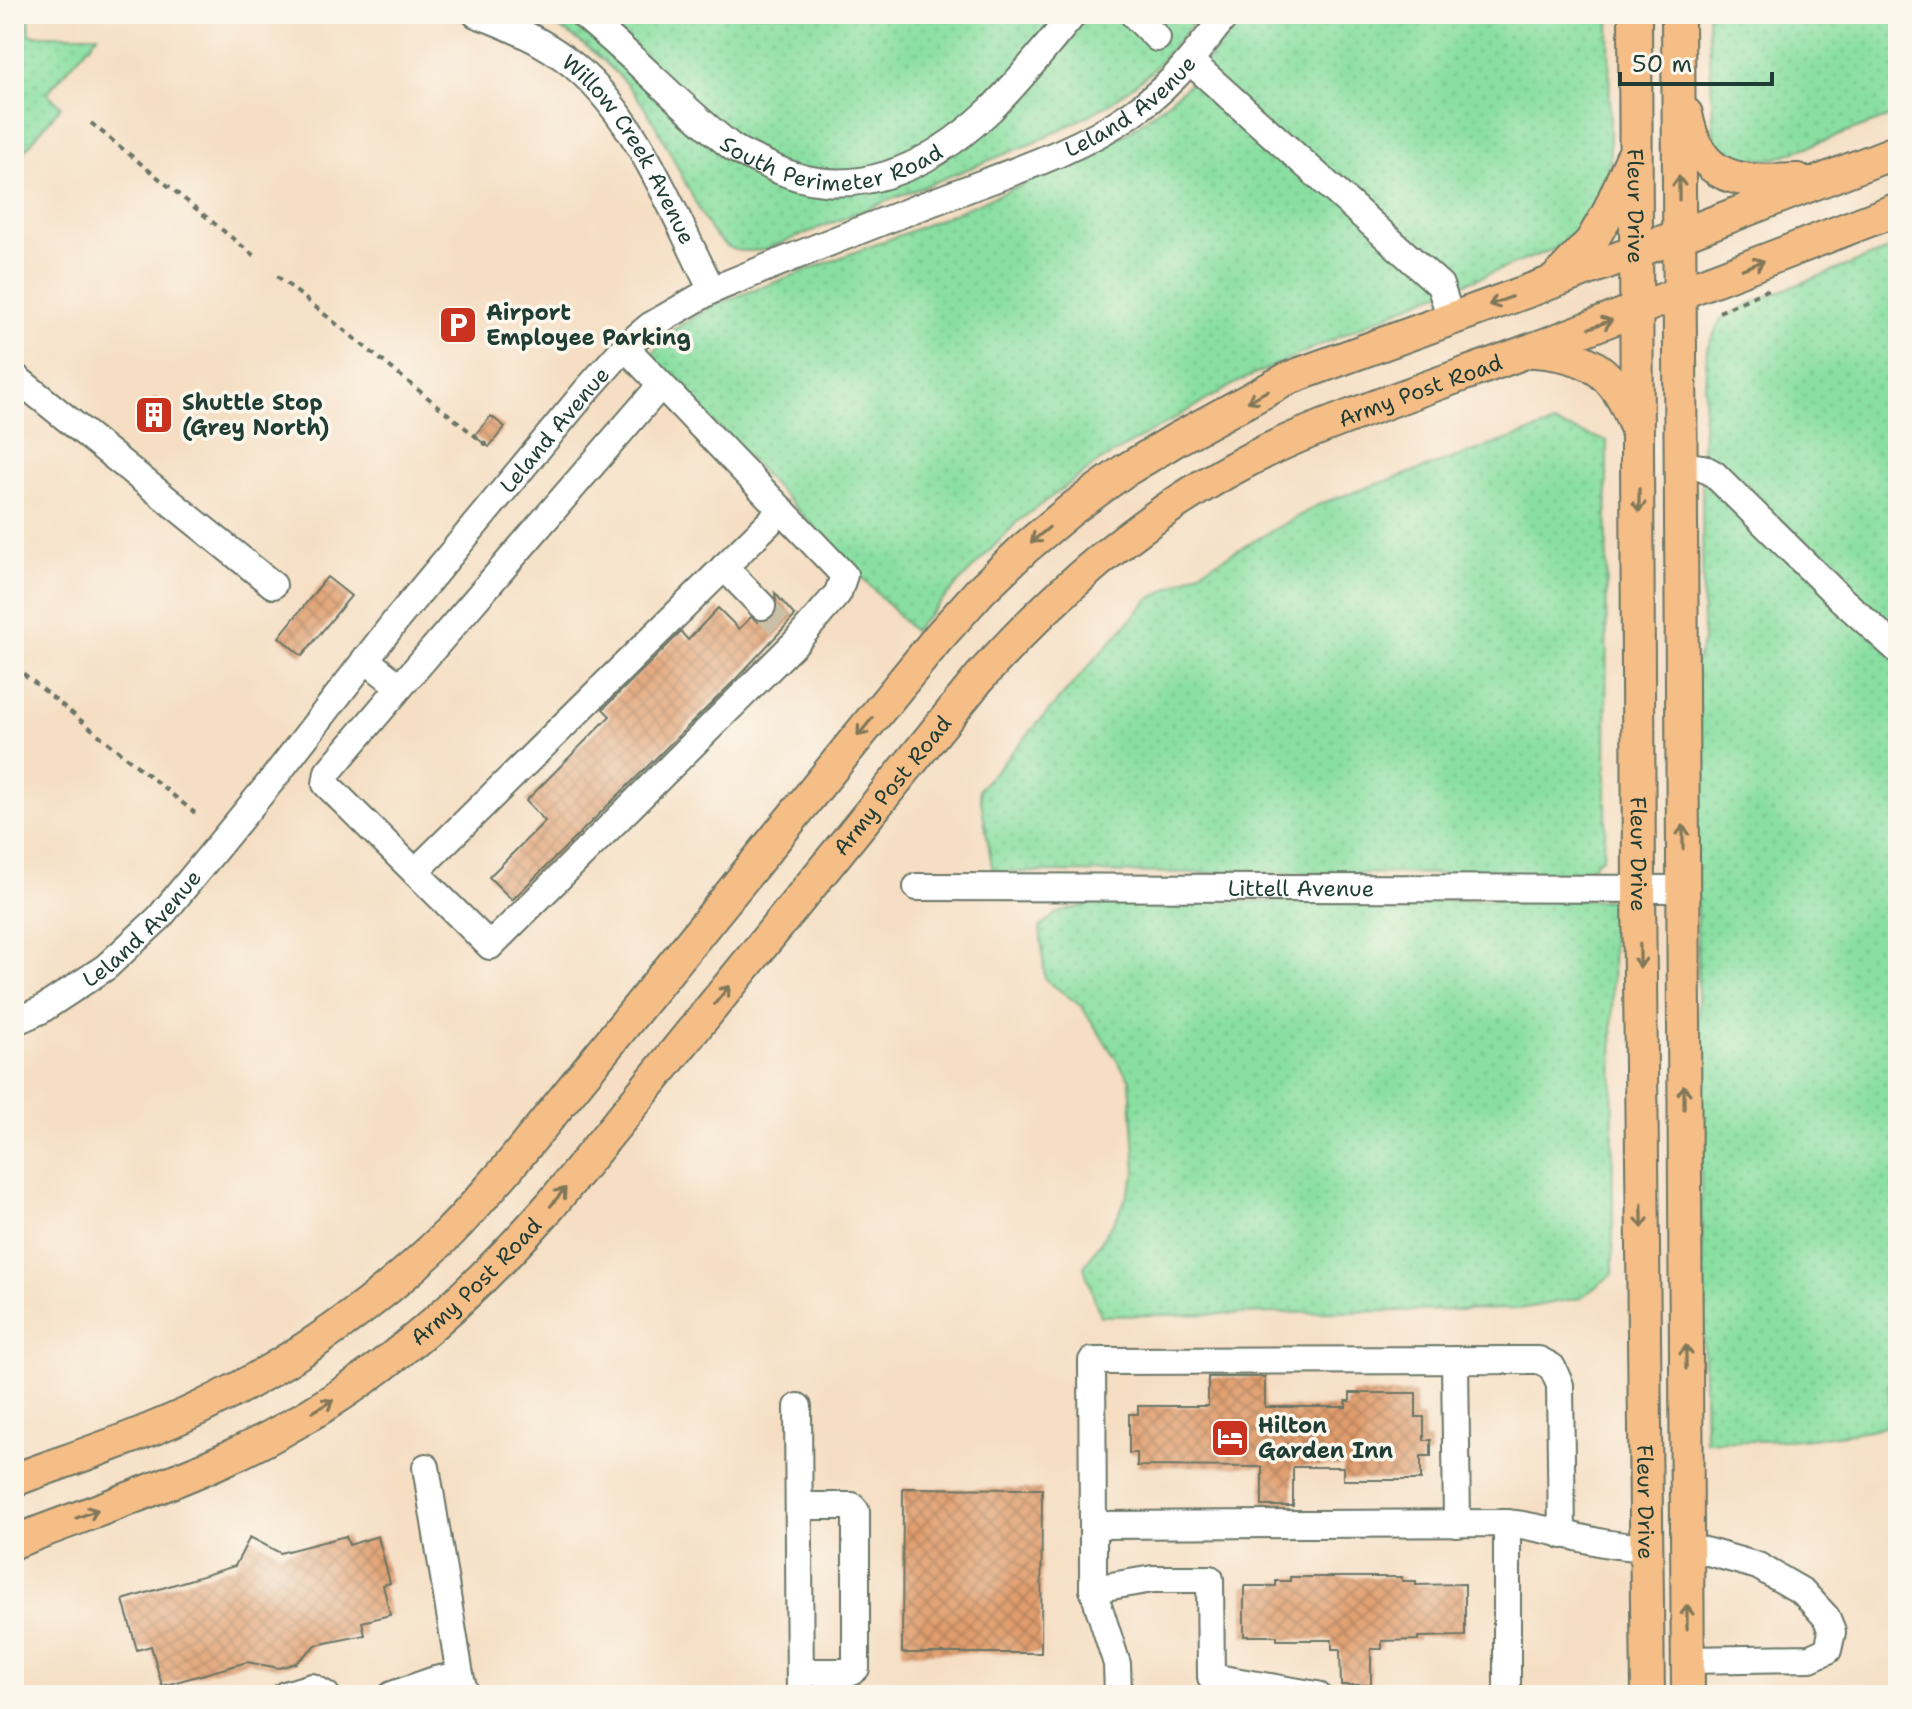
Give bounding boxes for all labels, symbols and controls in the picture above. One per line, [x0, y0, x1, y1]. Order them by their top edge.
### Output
scale bar [1620, 36, 1772, 86]
street label: Willow Creek Avenue [556, 47, 702, 249]
text: 50 m [1632, 48, 1692, 80]
street label: Leland Avenue [1060, 49, 1202, 163]
street label: South Perimeter Road [716, 121, 950, 155]
text: South Perimeter Road [714, 129, 948, 197]
street label: Fleur Drive [1621, 148, 1651, 264]
one-way arrow [1671, 175, 1687, 202]
one-way arrow [1740, 257, 1765, 271]
one-way arrow [1488, 295, 1513, 309]
place label: Airport Employee Parking [486, 298, 691, 352]
parking icon: Airport Employee Parking [437, 304, 479, 346]
one-way arrow [1588, 316, 1612, 330]
street label: Army Post Road [1334, 347, 1506, 434]
street label: Leland Avenue [493, 360, 616, 499]
place label: Shuttle Stop (Grey North) [182, 388, 329, 442]
one-way arrow [1247, 388, 1271, 404]
building icon: Shuttle Stop (Grey North) [133, 394, 175, 436]
one-way arrow [1631, 486, 1647, 513]
one-way arrow [1030, 526, 1051, 544]
street label: Army Post Road [826, 709, 958, 861]
one-way arrow [857, 716, 874, 737]
street label: Fleur Drive [1624, 796, 1654, 912]
one-way arrow [1675, 824, 1691, 851]
street label: Leland Avenue [76, 863, 207, 993]
street label: Littell Avenue [1228, 873, 1374, 903]
one-way arrow [1632, 942, 1648, 969]
one-way arrow [713, 985, 730, 1006]
one-way arrow [1676, 1084, 1692, 1111]
one-way arrow [549, 1187, 566, 1208]
one-way arrow [1634, 1202, 1650, 1229]
street label: Army Post Road [404, 1211, 548, 1352]
one-way arrow [1678, 1344, 1694, 1371]
one-way arrow [311, 1398, 334, 1414]
place label: Hilton Garden Inn [1258, 1411, 1394, 1465]
hotel icon: Hilton Garden Inn [1209, 1417, 1251, 1459]
street label: Fleur Drive [1631, 1444, 1661, 1560]
one-way arrow [74, 1506, 99, 1520]
one-way arrow [1679, 1604, 1695, 1631]

